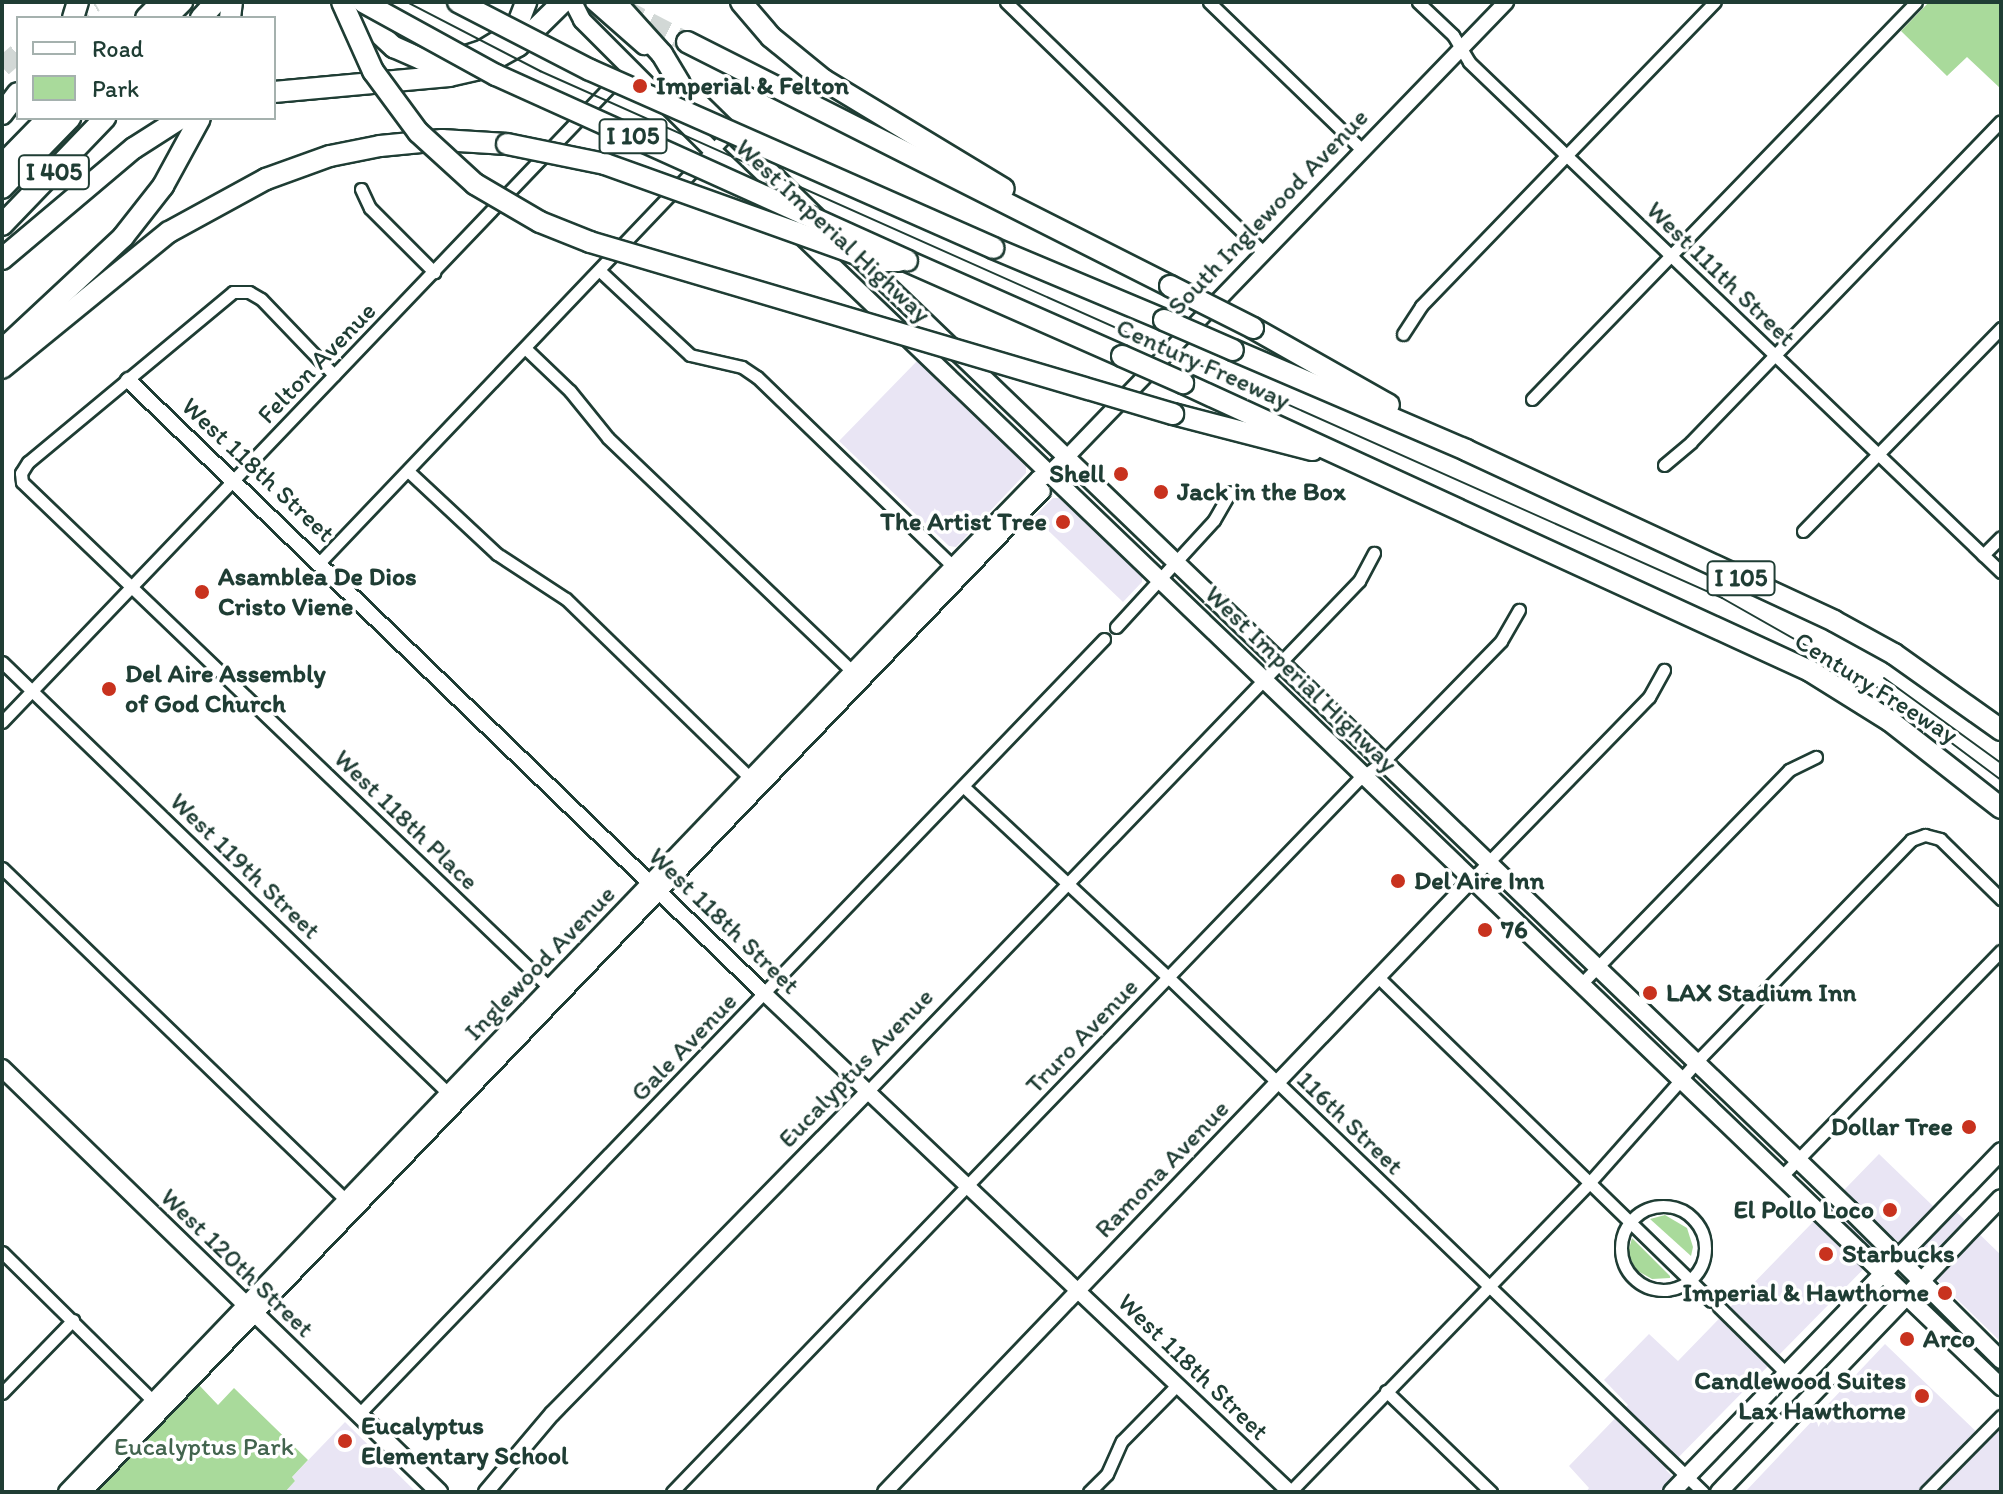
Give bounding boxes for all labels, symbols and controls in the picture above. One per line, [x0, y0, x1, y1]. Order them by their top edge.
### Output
legend [16, 16, 276, 120]
text: Road [92, 34, 144, 63]
place label: Imperial & Felton [656, 70, 849, 102]
text: Park [92, 74, 139, 103]
marker: Imperial & Felton [631, 77, 649, 95]
street label: South Inglewood Avenue [1162, 103, 1374, 321]
road number: I 105 [597, 116, 669, 156]
street label: West Imperial Highway [729, 133, 937, 329]
road number: I 405 [16, 152, 92, 192]
street label: West 111th Street [1640, 195, 1802, 353]
street label: Felton Avenue [251, 296, 383, 430]
street label: Century Freeway [1111, 312, 1295, 416]
street label: West 118th Street [175, 391, 341, 549]
place label: Shell [1049, 458, 1105, 490]
marker: Shell [1112, 465, 1130, 483]
place label: Jack in the Box [1177, 476, 1345, 508]
marker: Jack in the Box [1152, 483, 1170, 501]
place label: The Artist Tree [882, 506, 1047, 538]
marker: The Artist Tree [1054, 513, 1072, 531]
road number: I 105 [1705, 558, 1777, 598]
place label: Asamblea De Dios Cristo Viene [218, 561, 417, 622]
street label: West Imperial Highway [1198, 579, 1404, 779]
marker: Asamblea De Dios Cristo Viene [193, 583, 211, 601]
street label: Century Freeway [1788, 625, 1964, 751]
place label: Del Aire Assembly of God Church [125, 658, 327, 720]
marker: Del Aire Assembly of God Church [100, 680, 118, 698]
street label: West 118th Place [328, 743, 484, 897]
street label: West 119th Street [164, 787, 326, 945]
street label: West 118th Street [642, 841, 806, 1001]
place label: Del Aire Inn [1414, 865, 1547, 897]
marker: Del Aire Inn [1389, 872, 1407, 890]
street label: Inglewood Avenue [458, 879, 622, 1047]
place label: 76 [1501, 914, 1528, 946]
marker: 76 [1476, 921, 1494, 939]
street label: Truro Avenue [1020, 972, 1144, 1100]
place label: LAX Stadium Inn [1666, 977, 1856, 1009]
street label: Eucalyptus Avenue [772, 982, 940, 1154]
marker: LAX Stadium Inn [1641, 984, 1659, 1002]
street label: Gale Avenue [625, 986, 743, 1108]
street label: 116th Street [1290, 1065, 1410, 1181]
street label: Ramona Avenue [1089, 1094, 1235, 1244]
place label: Dollar Tree [1831, 1111, 1953, 1143]
marker: Dollar Tree [1960, 1118, 1978, 1136]
street label: West 120th Street [154, 1182, 320, 1344]
place label: El Pollo Loco [1733, 1194, 1874, 1226]
marker: El Pollo Loco [1881, 1201, 1899, 1219]
place label: Starbucks [1842, 1238, 1955, 1270]
marker: Starbucks [1817, 1245, 1835, 1263]
place label: Imperial & Hawthorne [1683, 1277, 1929, 1309]
marker: Imperial & Hawthorne [1936, 1284, 1954, 1302]
street label: West 118th Street [1111, 1287, 1275, 1447]
place label: Arco [1923, 1323, 1975, 1355]
marker: Arco [1898, 1330, 1916, 1348]
place label: Candlewood Suites Lax Hawthorne [1694, 1365, 1906, 1426]
marker: Candlewood Suites Lax Hawthorne [1913, 1387, 1931, 1405]
place label: Eucalyptus Elementary School [361, 1410, 568, 1472]
park label: Eucalyptus Park [114, 1431, 294, 1463]
marker: Eucalyptus Elementary School [336, 1432, 354, 1450]

